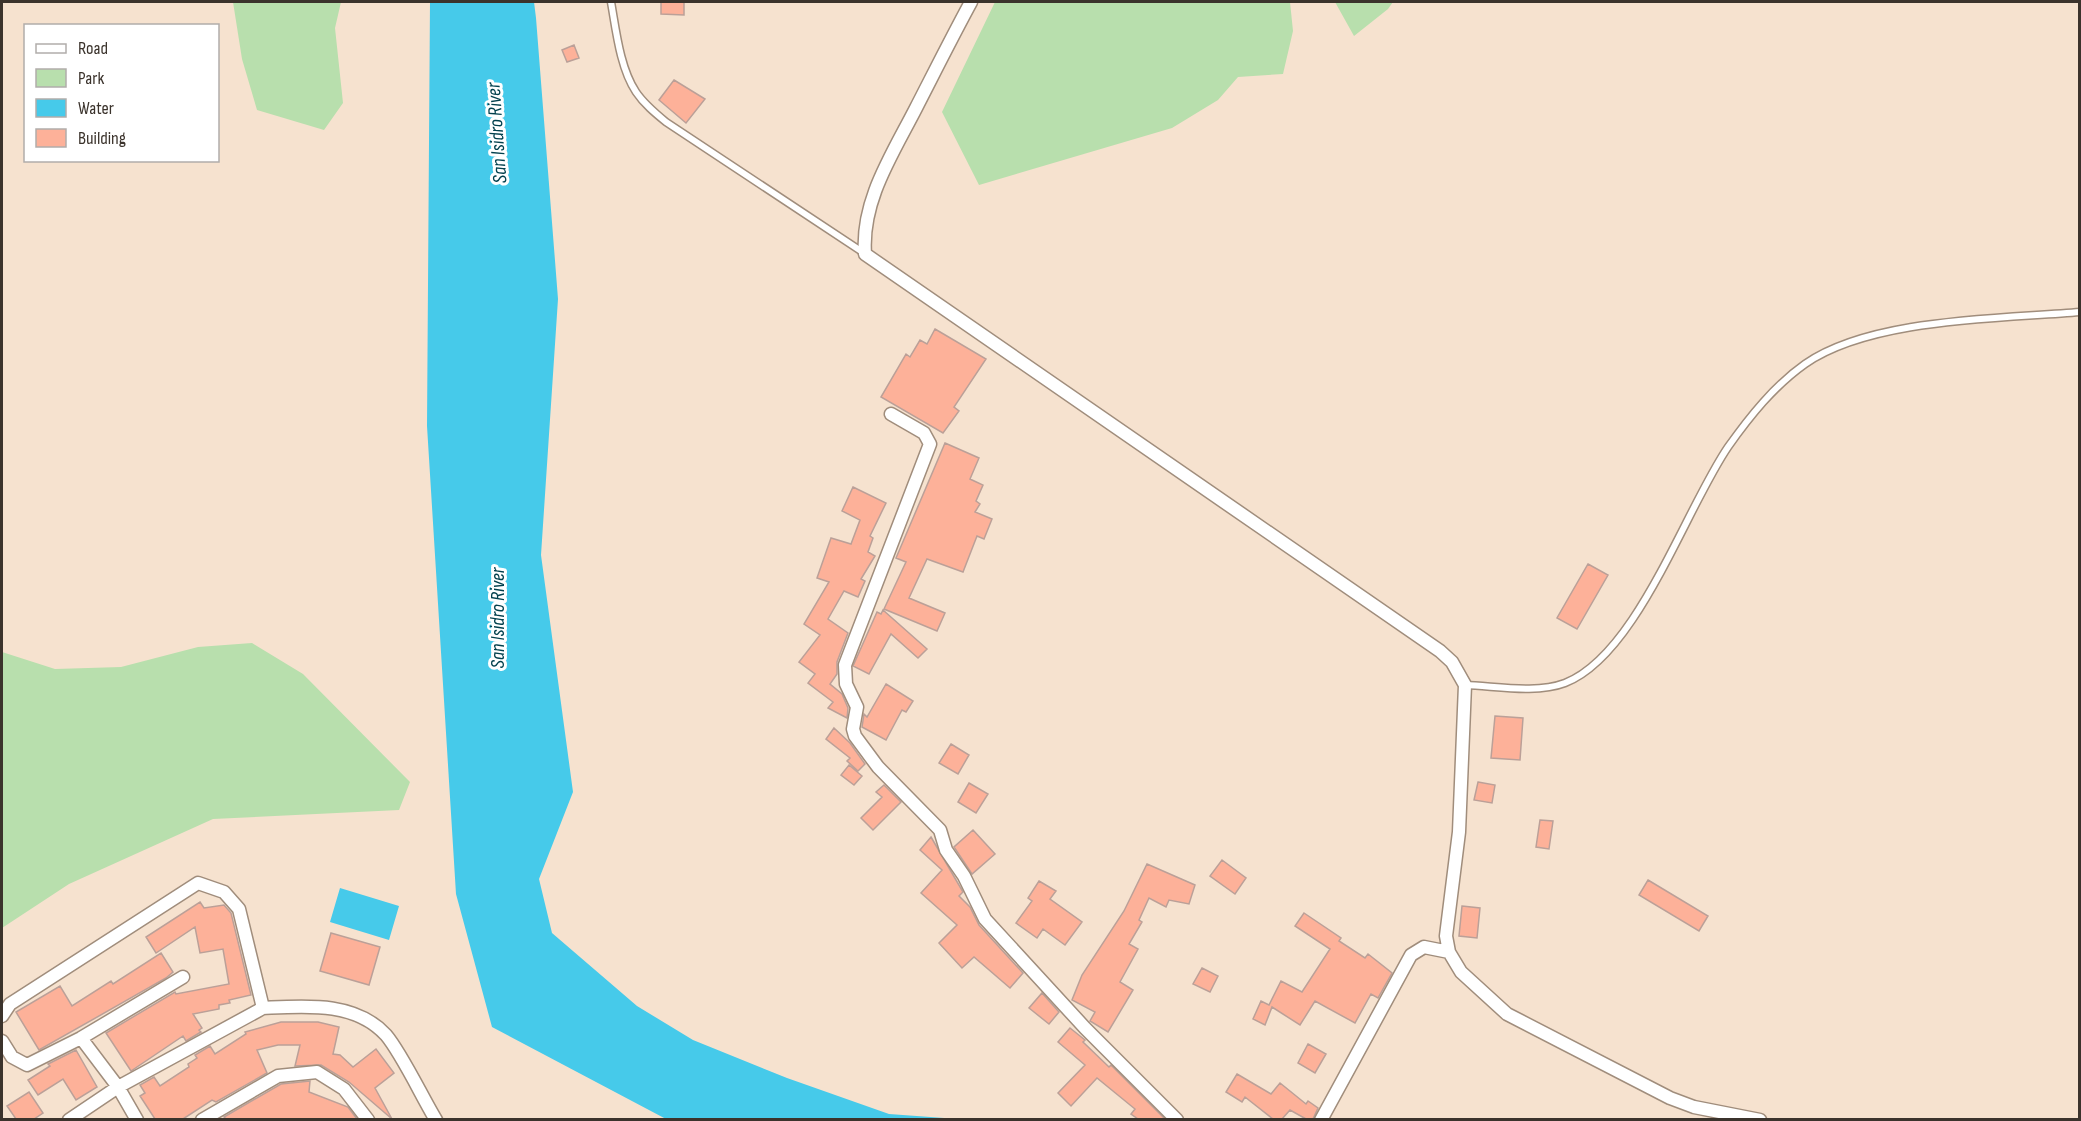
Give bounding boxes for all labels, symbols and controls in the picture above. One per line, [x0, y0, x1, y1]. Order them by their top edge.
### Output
legend [24, 24, 219, 162]
text: Road [78, 38, 108, 59]
text: Park [78, 68, 104, 89]
water label: San Isidro River [481, 80, 512, 184]
text: Water [78, 98, 114, 119]
text: Building [78, 128, 126, 149]
water label: San Isidro River [486, 566, 510, 668]

